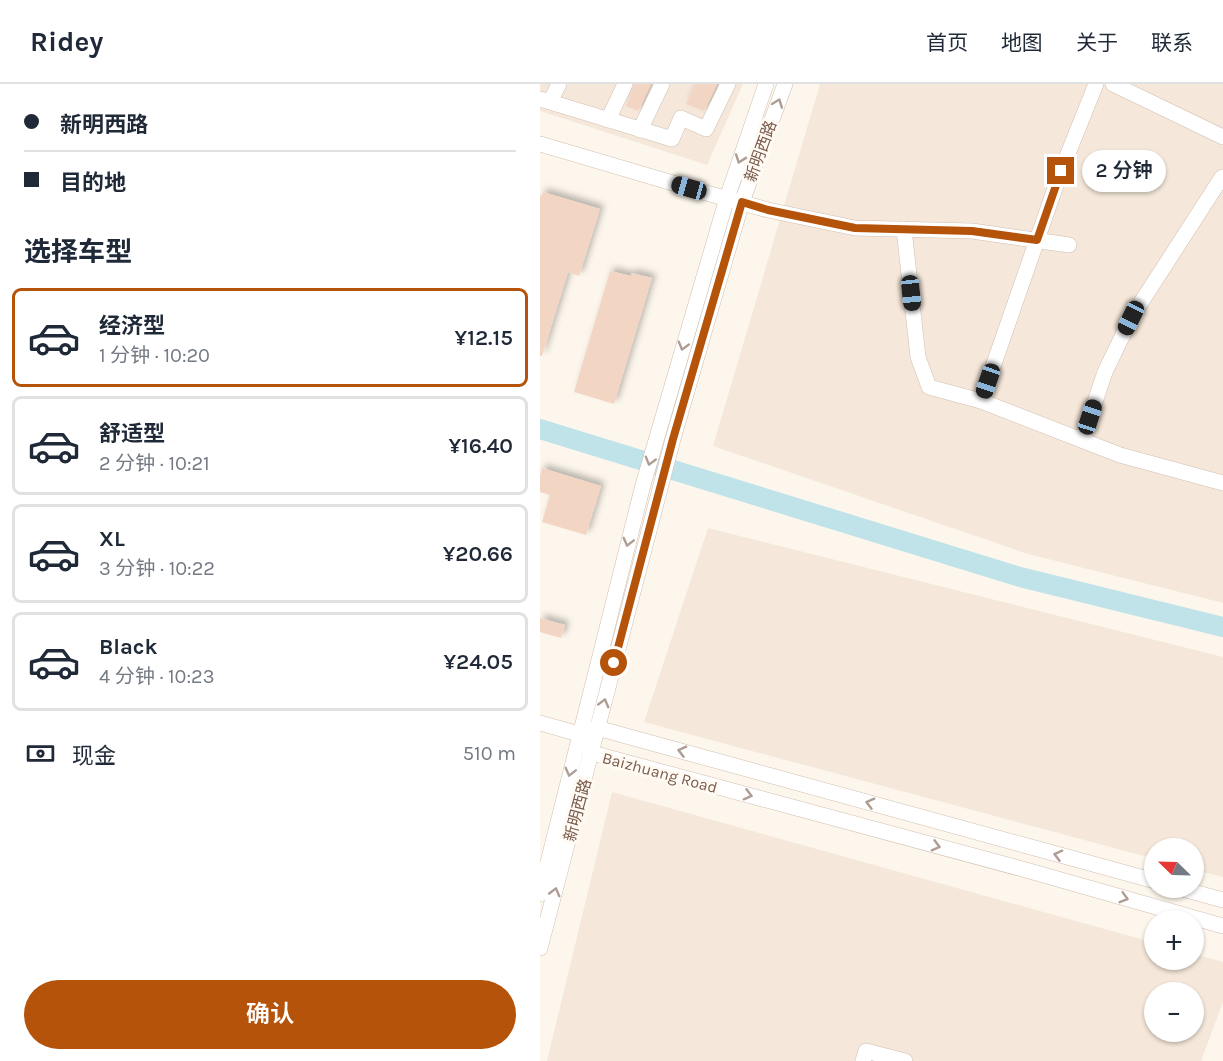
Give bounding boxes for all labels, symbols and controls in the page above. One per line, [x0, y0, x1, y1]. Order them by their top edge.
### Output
text: Ridey [30, 25, 103, 58]
text: 首页 [926, 31, 968, 55]
text: 地图 [1001, 31, 1043, 55]
text: 关于 [1076, 31, 1118, 55]
text: 联系 [1151, 31, 1193, 55]
one-way arrow [770, 98, 783, 108]
text: 新明西路 [60, 112, 148, 138]
street label: 新明西路 [741, 118, 780, 184]
callout: 2 分钟 [1082, 150, 1166, 192]
one-way arrow [734, 153, 747, 164]
route end [1047, 157, 1074, 184]
text: 2 分钟 [1096, 159, 1152, 182]
text: 目的地 [60, 170, 126, 196]
car [669, 174, 709, 202]
text: 选择车型 [24, 236, 132, 268]
car [900, 274, 922, 312]
car [1115, 298, 1147, 338]
icon: car [27, 311, 81, 365]
text: 经济型 [99, 313, 165, 339]
text: ¥12.15 [455, 325, 513, 351]
one-way arrow [678, 340, 690, 351]
text: 1 分钟 · 10:20 [99, 344, 210, 367]
car [974, 361, 1002, 401]
car [1076, 397, 1104, 437]
icon: car [27, 419, 81, 473]
text: 舒适型 [99, 421, 165, 447]
text: ¥16.40 [448, 433, 513, 459]
text: 2 分钟 · 10:21 [99, 452, 210, 475]
one-way arrow [644, 456, 657, 466]
text: XL [99, 526, 125, 552]
icon: car [27, 527, 81, 581]
one-way arrow [623, 537, 636, 547]
text: ¥20.66 [443, 541, 513, 567]
text: 3 分钟 · 10:22 [99, 557, 215, 580]
text: Black [99, 634, 158, 660]
icon: car [27, 635, 81, 689]
text: ¥24.05 [443, 649, 513, 675]
route start [600, 649, 627, 676]
text: 4 分钟 · 10:23 [99, 665, 214, 688]
one-way arrow [596, 698, 609, 708]
icon: cash [24, 737, 57, 770]
text: 510 m [463, 742, 516, 765]
text: 现金 [72, 743, 116, 769]
one-way arrow [677, 746, 688, 758]
street label: Baizhuang Road [600, 748, 720, 797]
one-way arrow [564, 767, 577, 777]
street label: 新明西路 [560, 777, 595, 844]
one-way arrow [743, 788, 753, 801]
one-way arrow [865, 798, 876, 810]
north arrow [1144, 838, 1204, 898]
map controls [1144, 838, 1204, 1042]
one-way arrow [930, 839, 941, 851]
one-way arrow [1053, 850, 1064, 862]
one-way arrow [548, 887, 560, 898]
one-way arrow [1118, 891, 1129, 903]
button: + [1144, 910, 1204, 970]
button: 确认 [24, 980, 516, 1049]
button: − [1144, 982, 1204, 1042]

